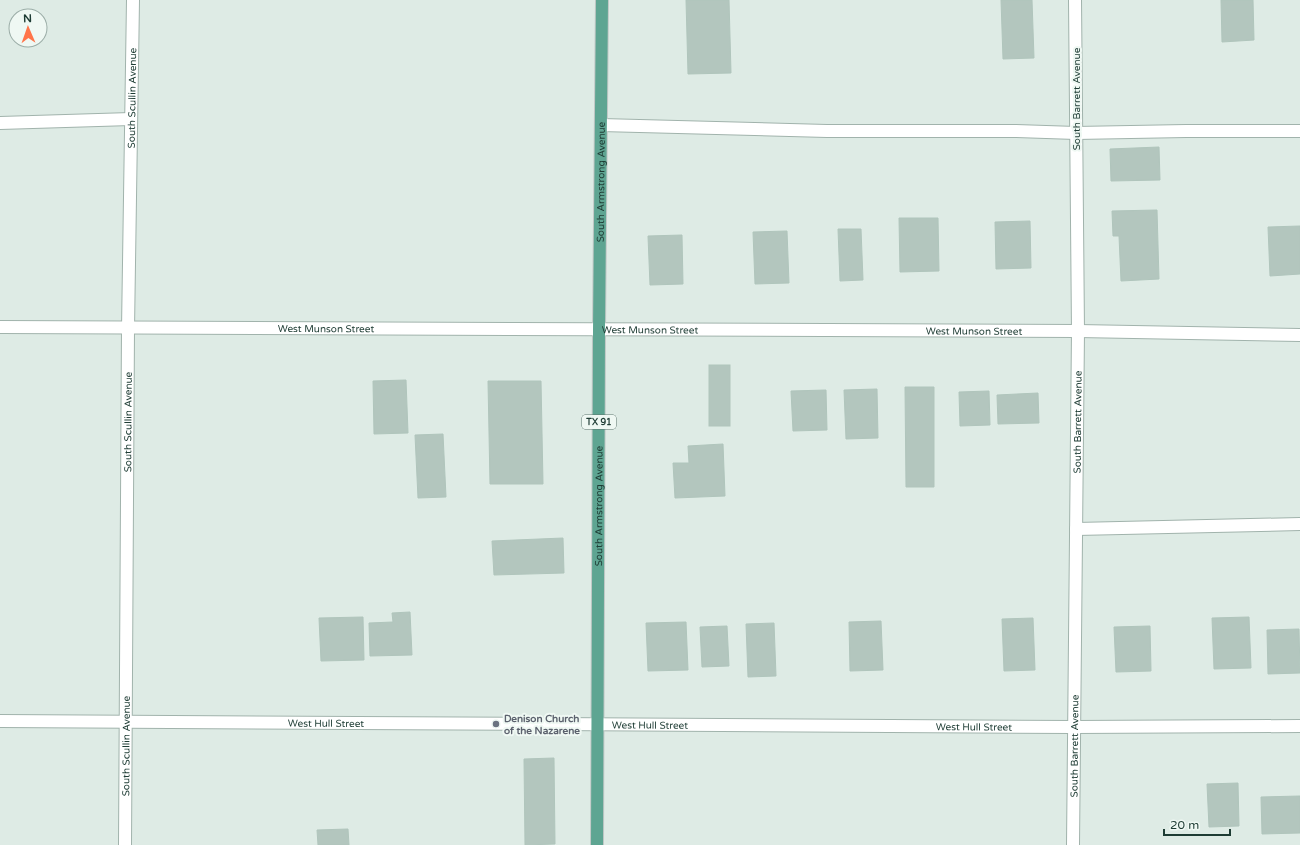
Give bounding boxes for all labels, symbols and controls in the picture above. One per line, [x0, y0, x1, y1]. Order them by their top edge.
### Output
north arrow [8, 8, 48, 48]
text: N [23, 12, 32, 25]
street label: South Scullin Avenue [126, 47, 139, 148]
street label: South Barrett Avenue [1071, 47, 1083, 150]
street label: South Armstrong Avenue [595, 121, 608, 242]
street label: West Munson Street [278, 323, 374, 335]
street label: West Munson Street [602, 324, 698, 337]
street label: West Munson Street [926, 325, 1022, 338]
street label: South Barrett Avenue [1072, 370, 1085, 473]
street label: South Scullin Avenue [122, 371, 135, 472]
road number: TX 91 [582, 415, 616, 429]
street label: South Armstrong Avenue [593, 445, 606, 566]
street label: South Barrett Avenue [1068, 694, 1081, 797]
street label: South Scullin Avenue [120, 695, 133, 796]
place label: Denison Church of the Nazarene [504, 713, 580, 737]
street label: West Hull Street [288, 718, 364, 730]
marker: Denison Church of the Nazarene [491, 719, 501, 729]
street label: West Hull Street [612, 719, 688, 732]
street label: West Hull Street [936, 721, 1012, 734]
scale bar [1164, 811, 1230, 837]
text: 20 m [1170, 818, 1199, 832]

